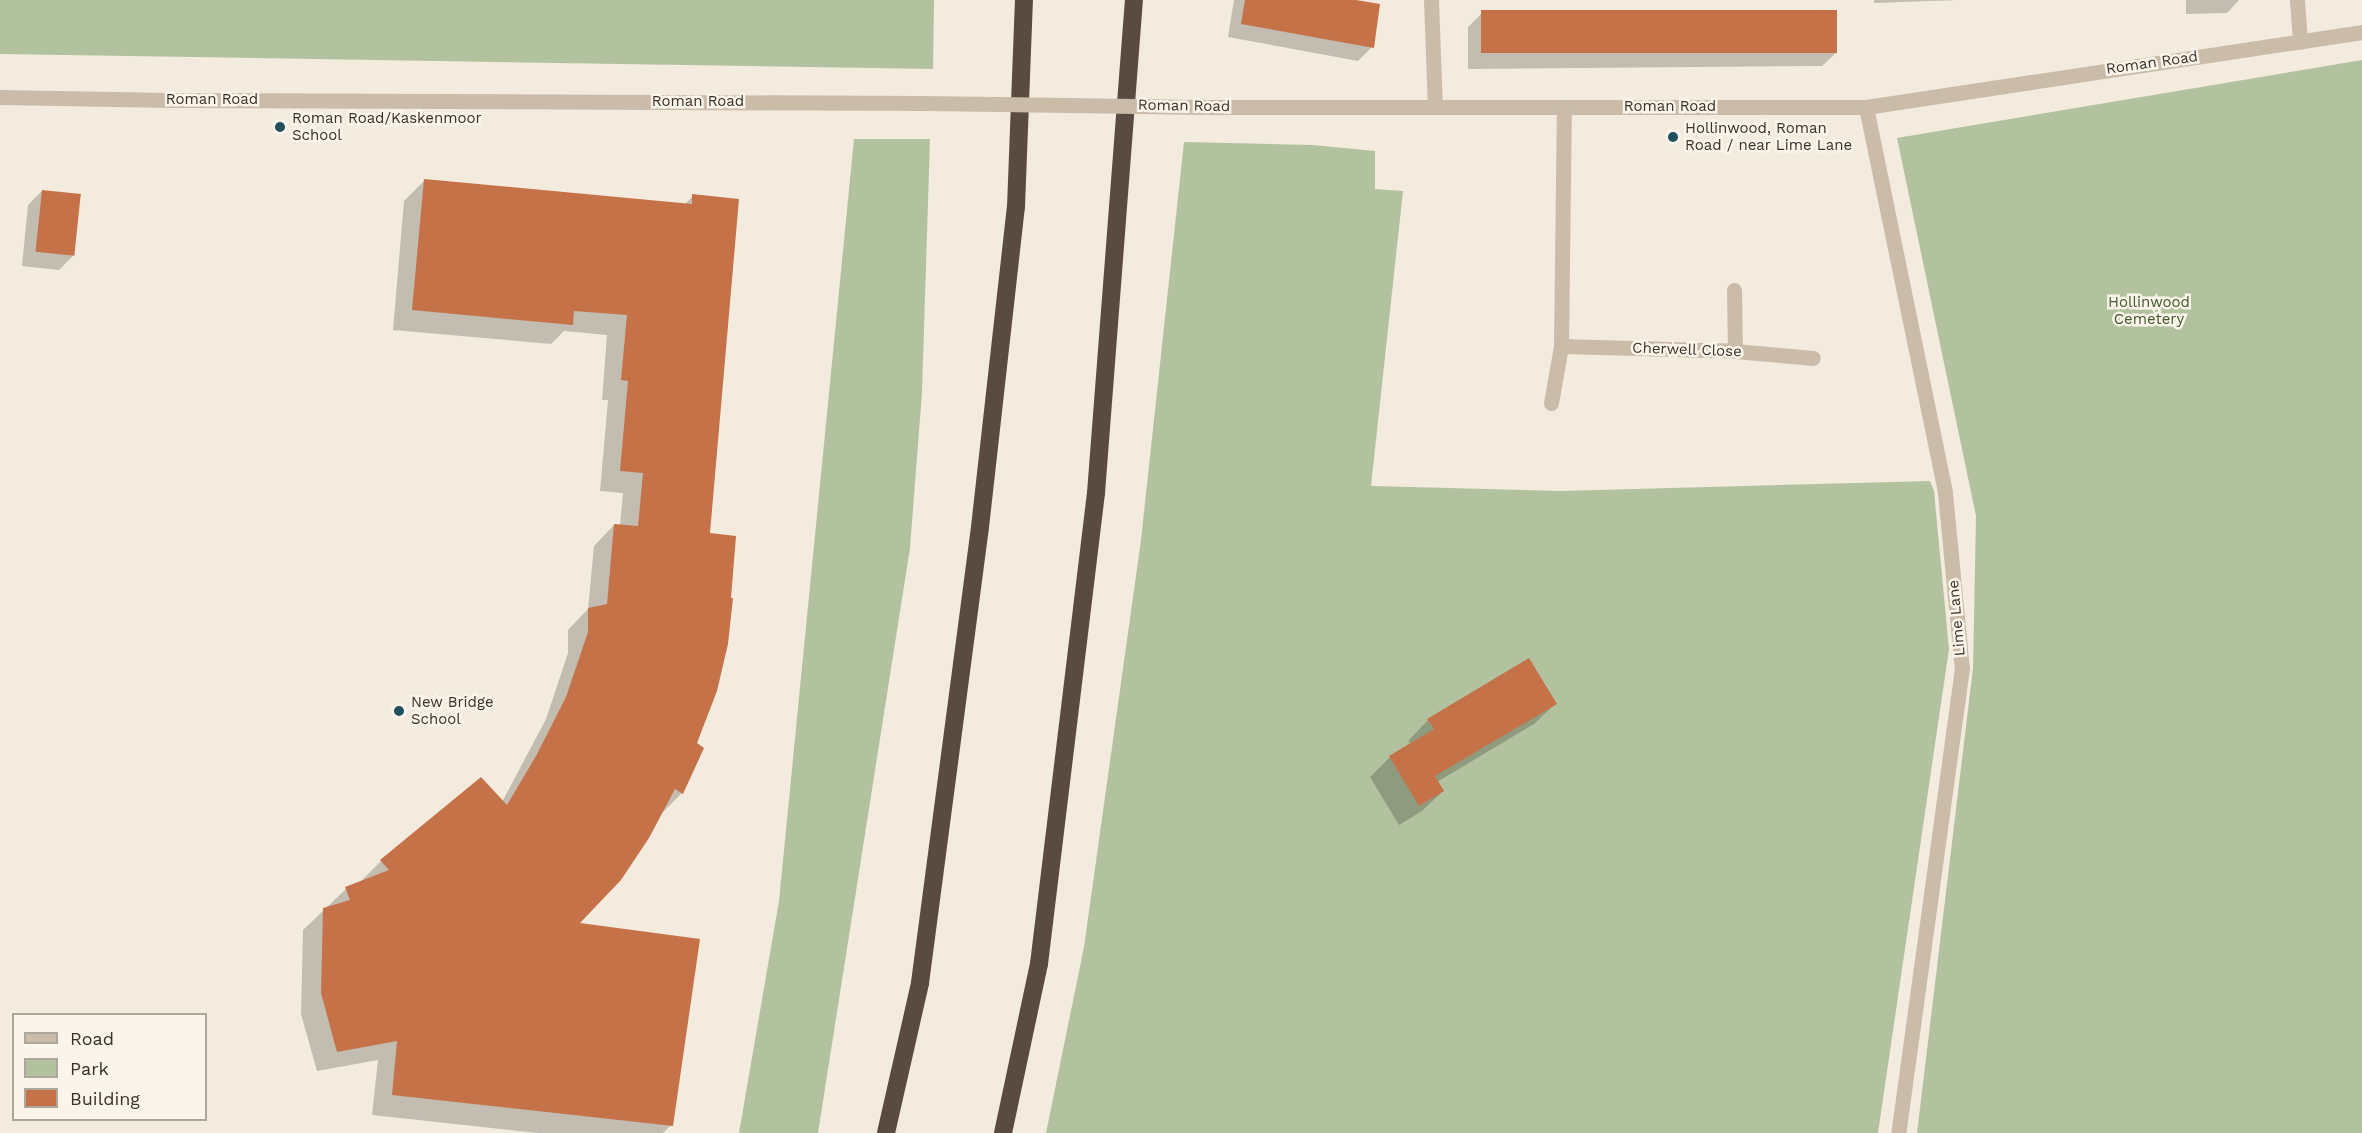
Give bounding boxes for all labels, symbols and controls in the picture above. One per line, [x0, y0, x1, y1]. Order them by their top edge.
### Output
street label: Roman Road [2105, 48, 2199, 78]
street label: Roman Road [166, 91, 258, 109]
street label: Roman Road [652, 93, 744, 111]
street label: Roman Road [1138, 96, 1230, 116]
street label: Roman Road [1624, 98, 1716, 116]
place label: Roman Road/Kaskenmoor School [292, 109, 482, 144]
place label: Hollinwood, Roman Road / near Lime Lane [1685, 119, 1852, 154]
marker: Roman Road/Kaskenmoor School [273, 120, 287, 134]
marker: Hollinwood, Roman Road / near Lime Lane [1666, 130, 1680, 144]
park label: Hollinwood Cemetery [2108, 293, 2190, 328]
street label: Cherwell Close [1632, 339, 1742, 361]
street label: Lime Lane [1945, 579, 1969, 657]
place label: New Bridge School [411, 693, 494, 728]
marker: New Bridge School [392, 704, 406, 718]
legend [12, 1013, 207, 1121]
text: Road [70, 1028, 114, 1049]
text: Park [70, 1058, 109, 1079]
text: Building [70, 1088, 140, 1109]

